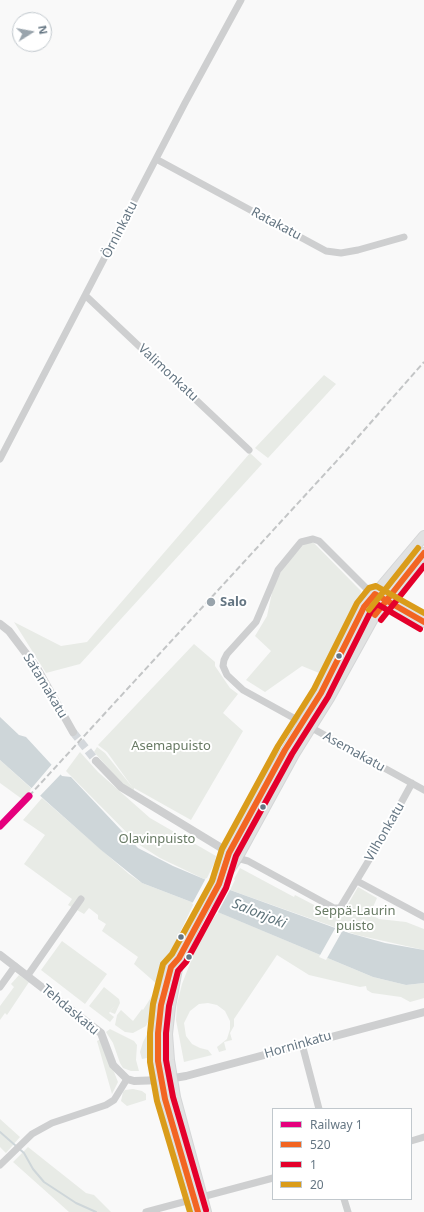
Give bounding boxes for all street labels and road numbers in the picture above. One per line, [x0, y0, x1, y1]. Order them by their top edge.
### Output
street label: Örninkatu [99, 199, 141, 261]
street label: Ratakatu [248, 204, 304, 244]
street label: Valimonkatu [135, 341, 201, 405]
street label: Satamakatu [20, 651, 70, 721]
street label: Asemakatu [320, 729, 388, 775]
street label: Vilhonkatu [362, 800, 408, 864]
street label: Tehdaskatu [38, 981, 102, 1039]
street label: Horninkatu [263, 1028, 333, 1062]

